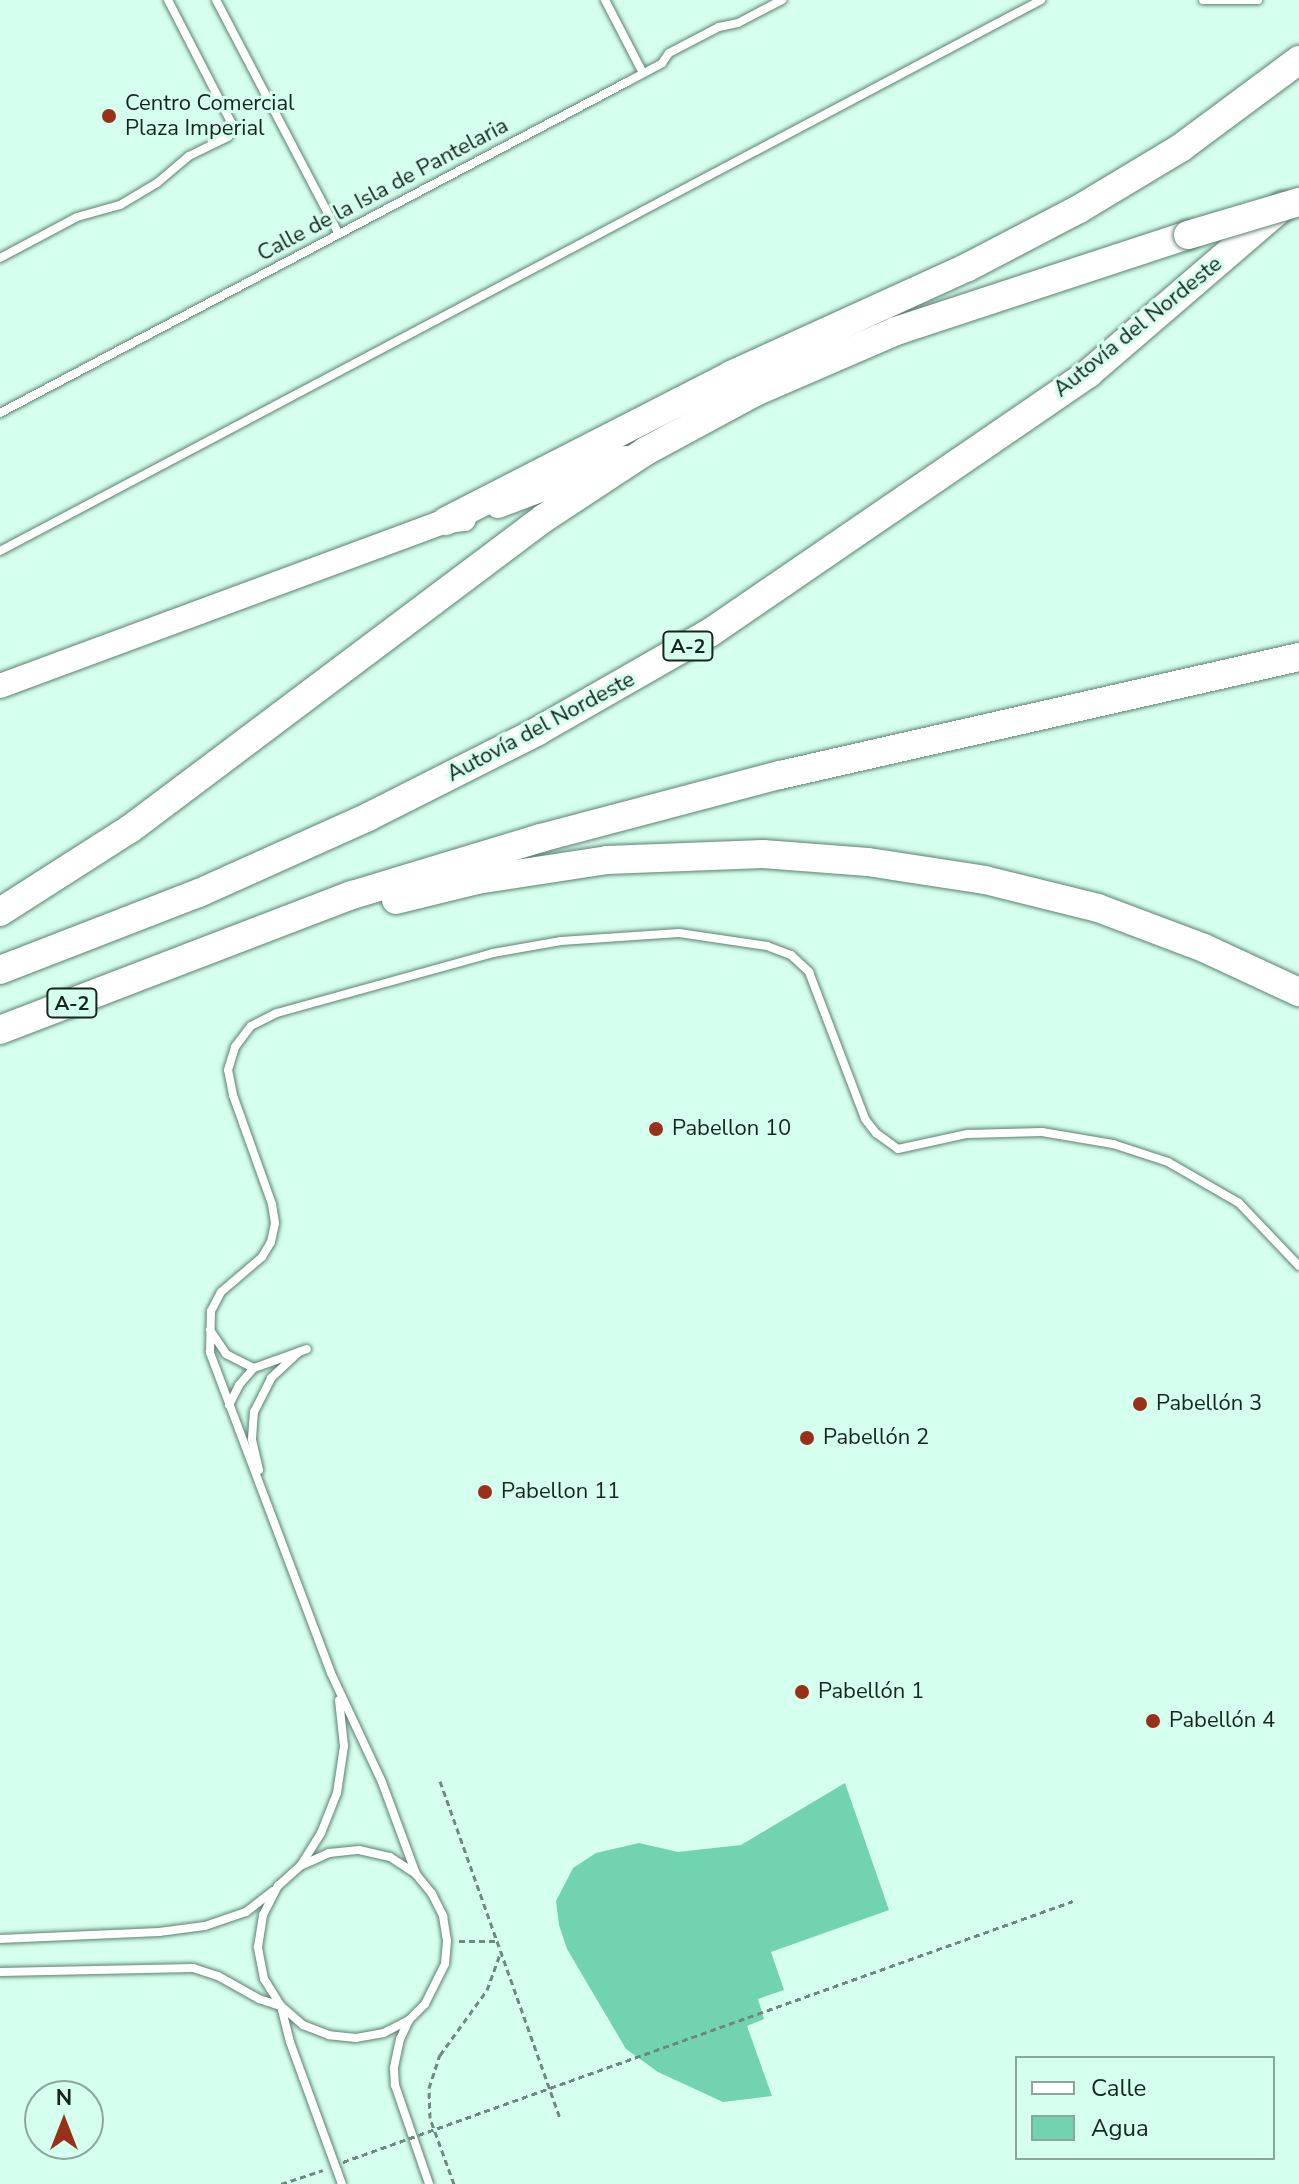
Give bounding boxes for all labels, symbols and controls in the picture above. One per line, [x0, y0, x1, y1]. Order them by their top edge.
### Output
place label: Centro Comercial Plaza Imperial [125, 90, 295, 142]
marker: Centro Comercial Plaza Imperial [100, 107, 118, 125]
street label: Calle de la Isla de Pantelaria [253, 113, 513, 267]
street label: Autovía del Nordeste [1048, 251, 1228, 403]
road number: A-2 [662, 630, 714, 662]
street label: Autovía del Nordeste [443, 666, 639, 788]
road number: A-2 [46, 987, 98, 1019]
place label: Pabellon 10 [672, 1116, 791, 1142]
marker: Pabellon 10 [647, 1120, 665, 1138]
place label: Pabellón 3 [1156, 1391, 1262, 1417]
marker: Pabellón 3 [1131, 1395, 1149, 1413]
place label: Pabellón 2 [823, 1425, 929, 1451]
marker: Pabellón 2 [798, 1429, 816, 1447]
place label: Pabellon 11 [501, 1479, 620, 1505]
marker: Pabellon 11 [476, 1483, 494, 1501]
place label: Pabellón 1 [818, 1679, 924, 1705]
marker: Pabellón 1 [793, 1683, 811, 1701]
place label: Pabellón 4 [1169, 1708, 1275, 1734]
marker: Pabellón 4 [1144, 1712, 1162, 1730]
legend [1015, 2056, 1275, 2160]
text: Calle [1091, 2072, 1146, 2104]
north arrow [24, 2080, 104, 2160]
text: N [56, 2083, 72, 2113]
text: Agua [1091, 2112, 1149, 2144]

